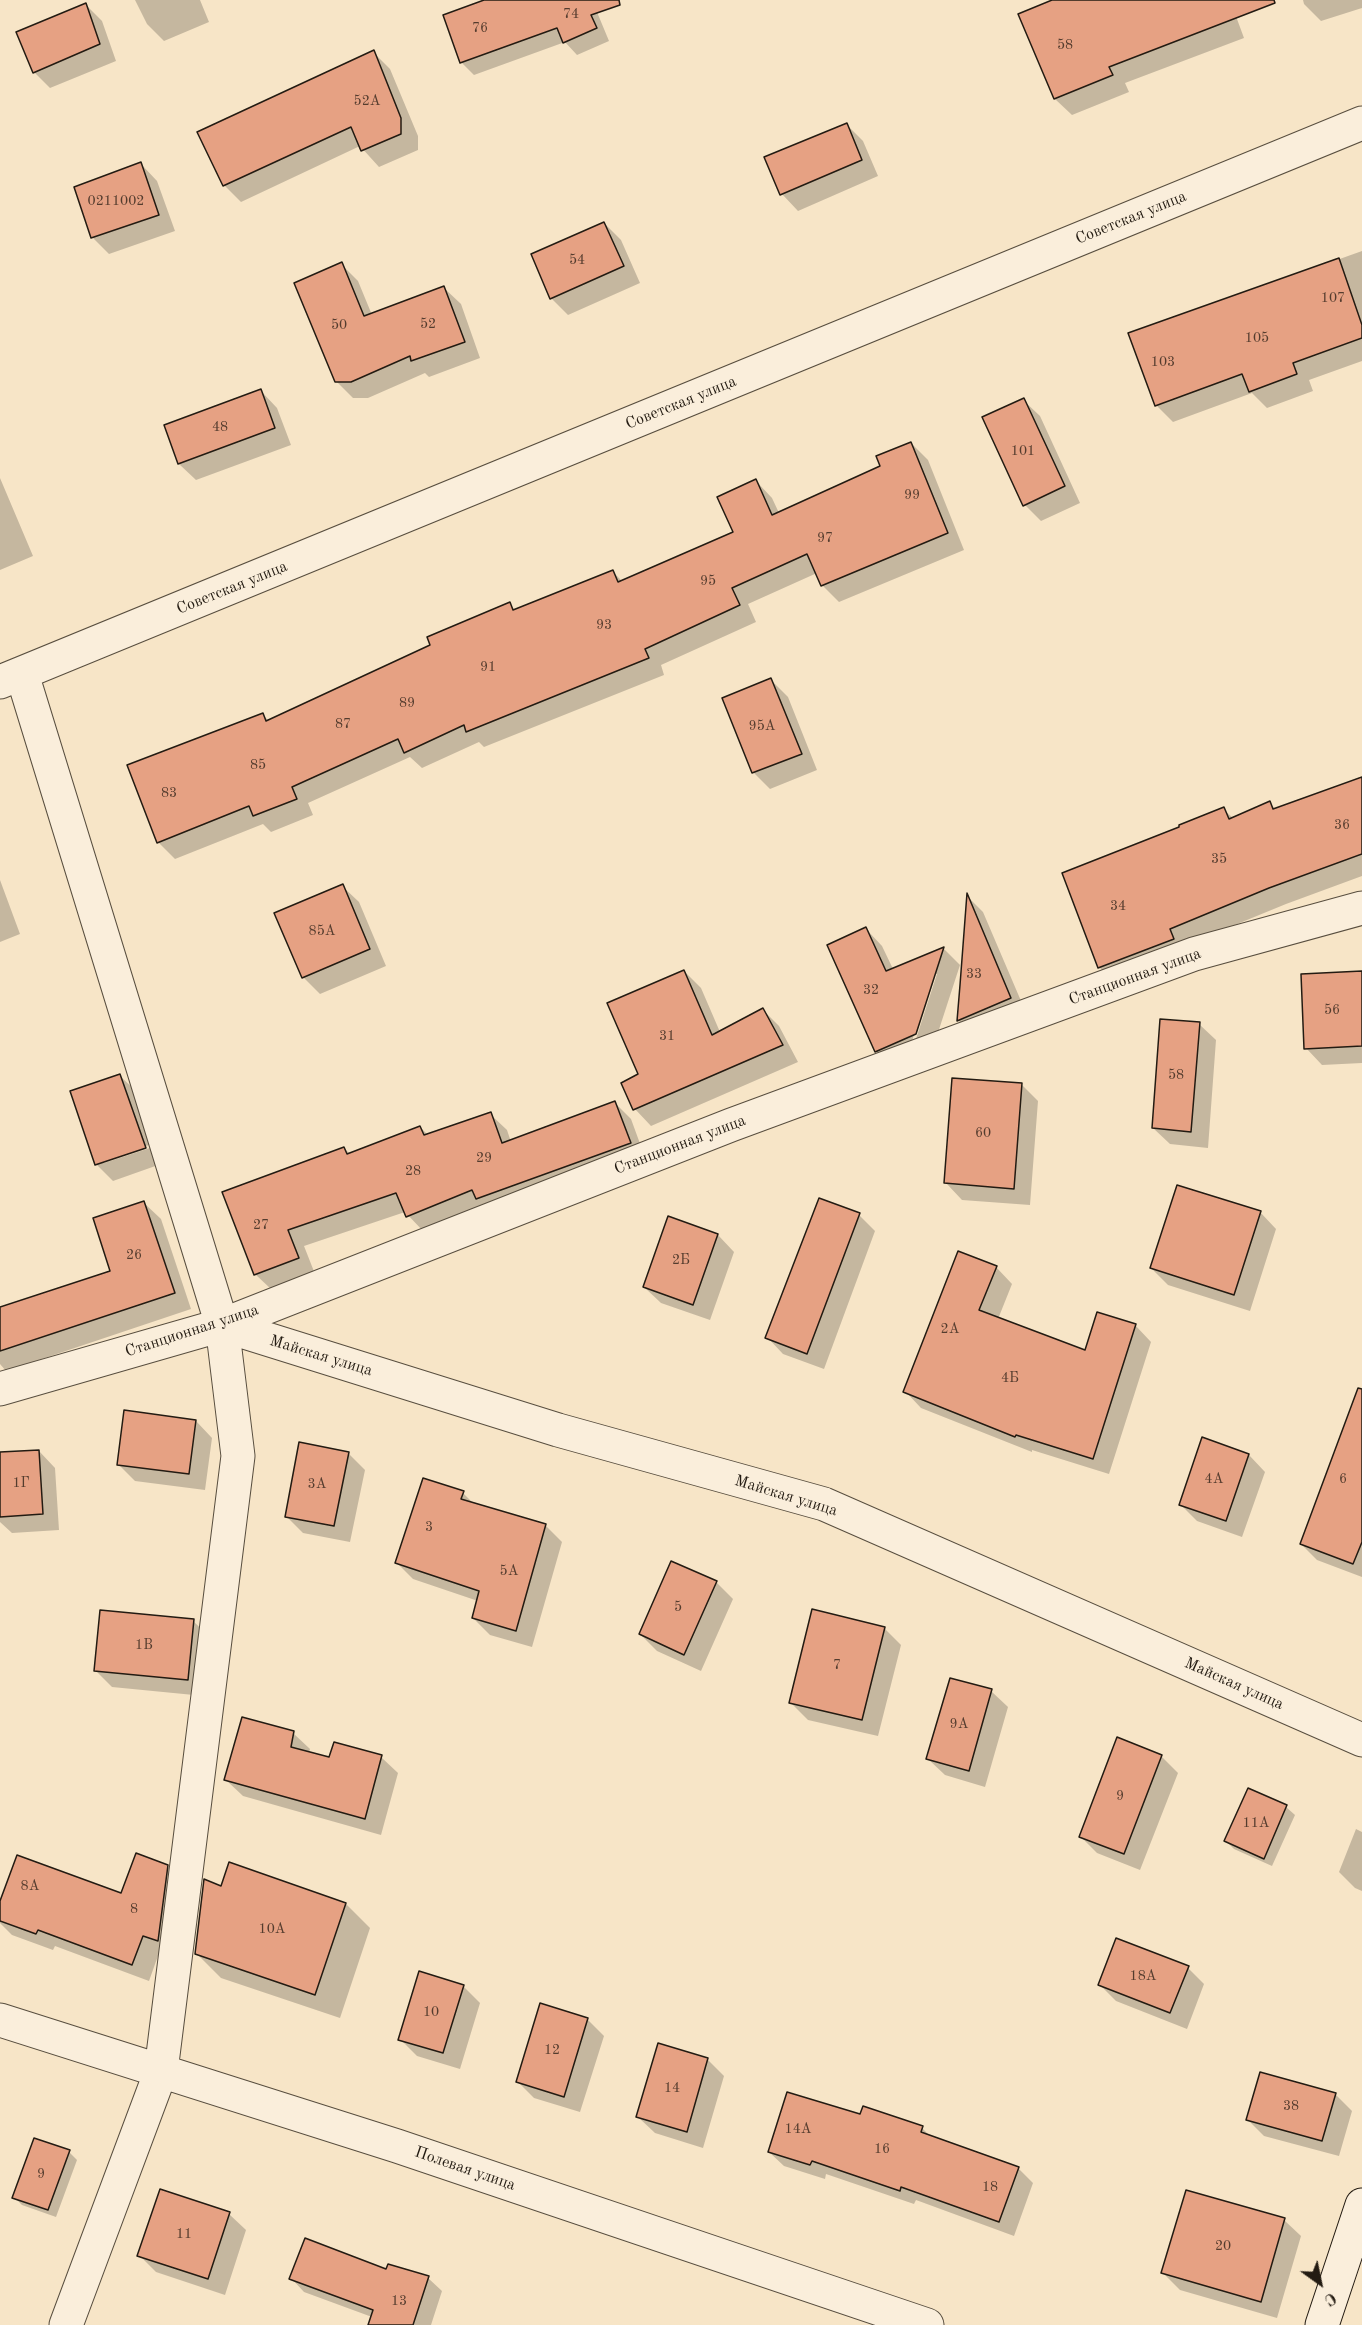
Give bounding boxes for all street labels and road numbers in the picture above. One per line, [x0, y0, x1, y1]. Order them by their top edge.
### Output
street label: Советская улица [1073, 187, 1189, 249]
street label: Советская улица [623, 372, 739, 434]
street label: Советская улица [174, 557, 290, 619]
street label: Станционная улица [1066, 944, 1204, 1010]
street label: Станционная улица [611, 1111, 749, 1179]
street label: Станционная улица [123, 1300, 261, 1362]
street label: Майская улица [267, 1331, 375, 1381]
street label: Майская улица [732, 1471, 840, 1521]
street label: Майская улица [1181, 1654, 1287, 1714]
street label: Полевая улица [412, 2143, 518, 2195]

